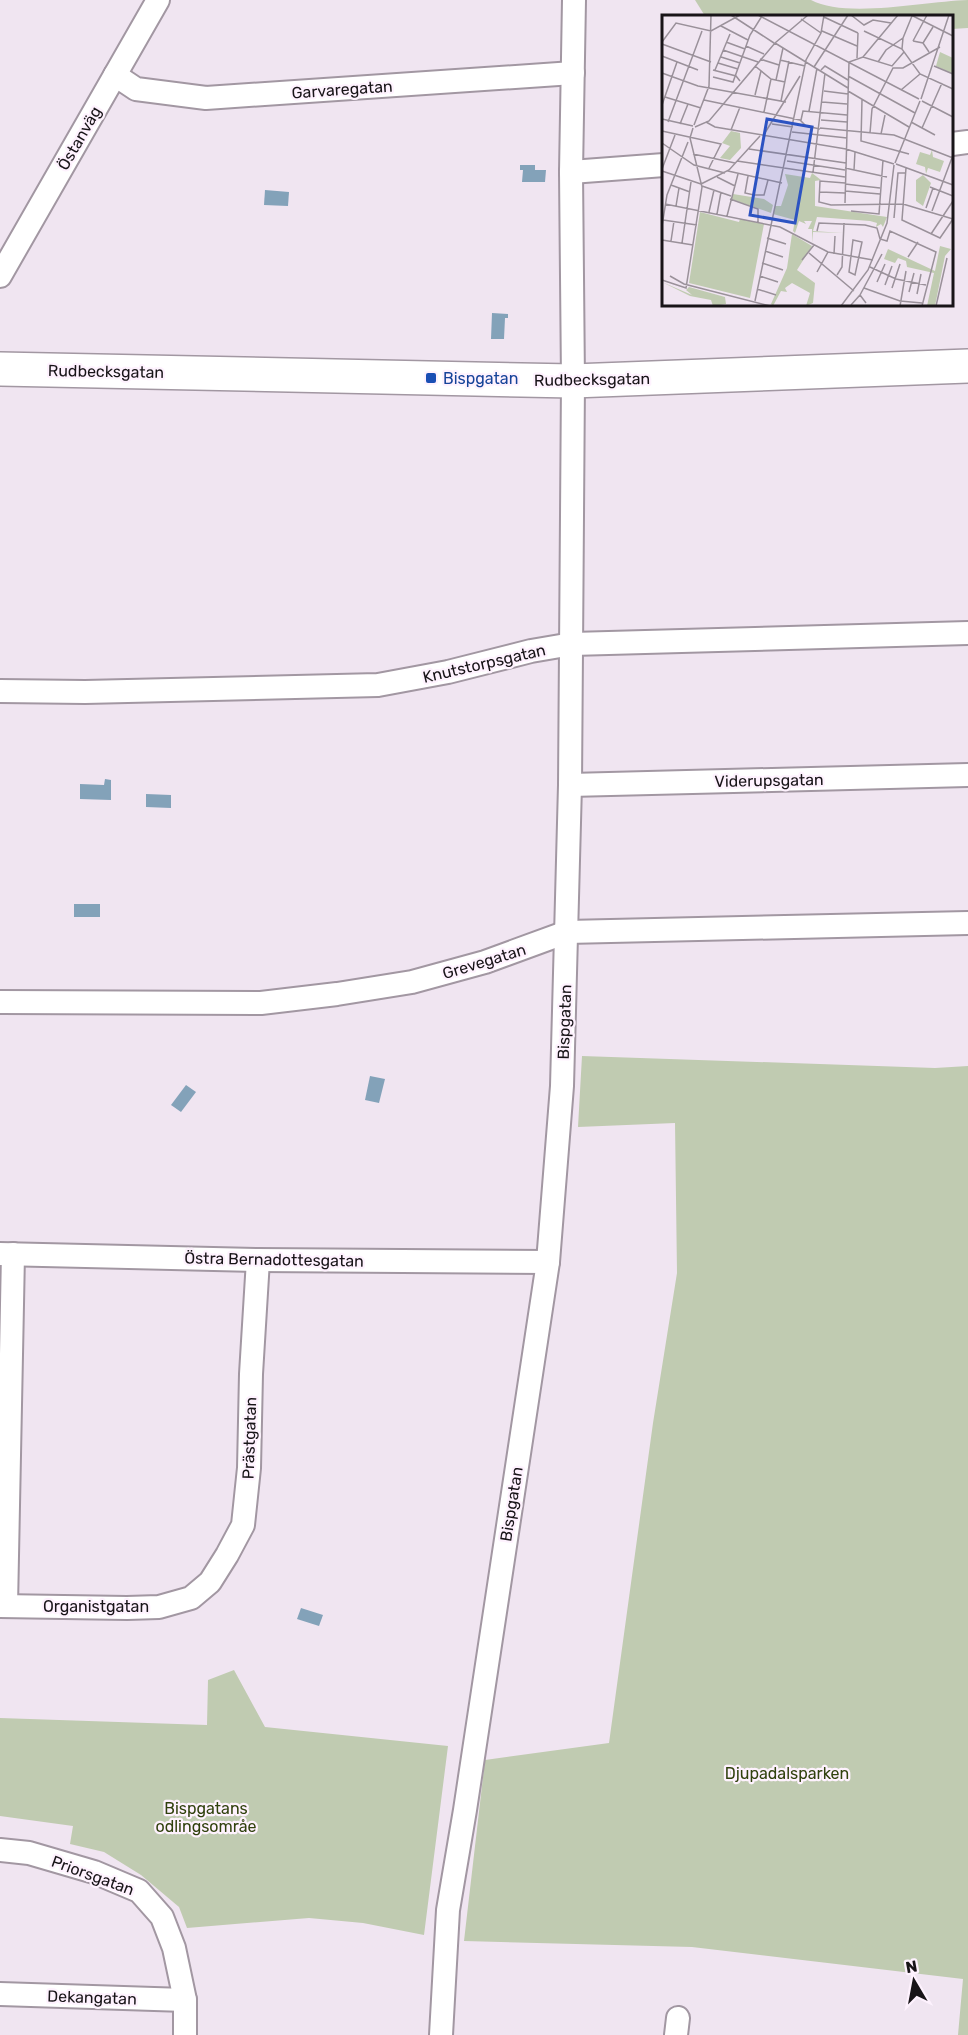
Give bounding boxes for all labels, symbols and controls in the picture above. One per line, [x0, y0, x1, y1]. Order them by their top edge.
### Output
inset map [662, 15, 953, 306]
street label: Garvaregatan [291, 76, 393, 103]
street label: Östanväg [54, 103, 105, 174]
street label: Rudbecksgatan [48, 361, 164, 382]
place label: Bispgatan [443, 369, 518, 388]
street label: Rudbecksgatan [534, 369, 650, 390]
marker: Bispgatan [424, 371, 438, 385]
street label: Knutstorpsgatan [421, 640, 547, 687]
street label: Viderupsgatan [714, 770, 824, 791]
street label: Grevegatan [440, 940, 528, 983]
street label: Bispgatan [554, 984, 575, 1060]
street label: Östra Bernadottesgatan [184, 1248, 364, 1271]
street label: Prästgatan [239, 1396, 260, 1480]
street label: Bispgatan [496, 1465, 527, 1543]
street label: Organistgatan [43, 1597, 149, 1616]
park label: Djupadalsparken [725, 1764, 849, 1783]
park label: Bispgatans odlingsområe [155, 1799, 257, 1836]
street label: Priorsgatan [49, 1852, 137, 1899]
north arrow [884, 1951, 944, 2011]
text: N [904, 1956, 919, 1977]
street label: Dekangatan [47, 1986, 137, 2009]

